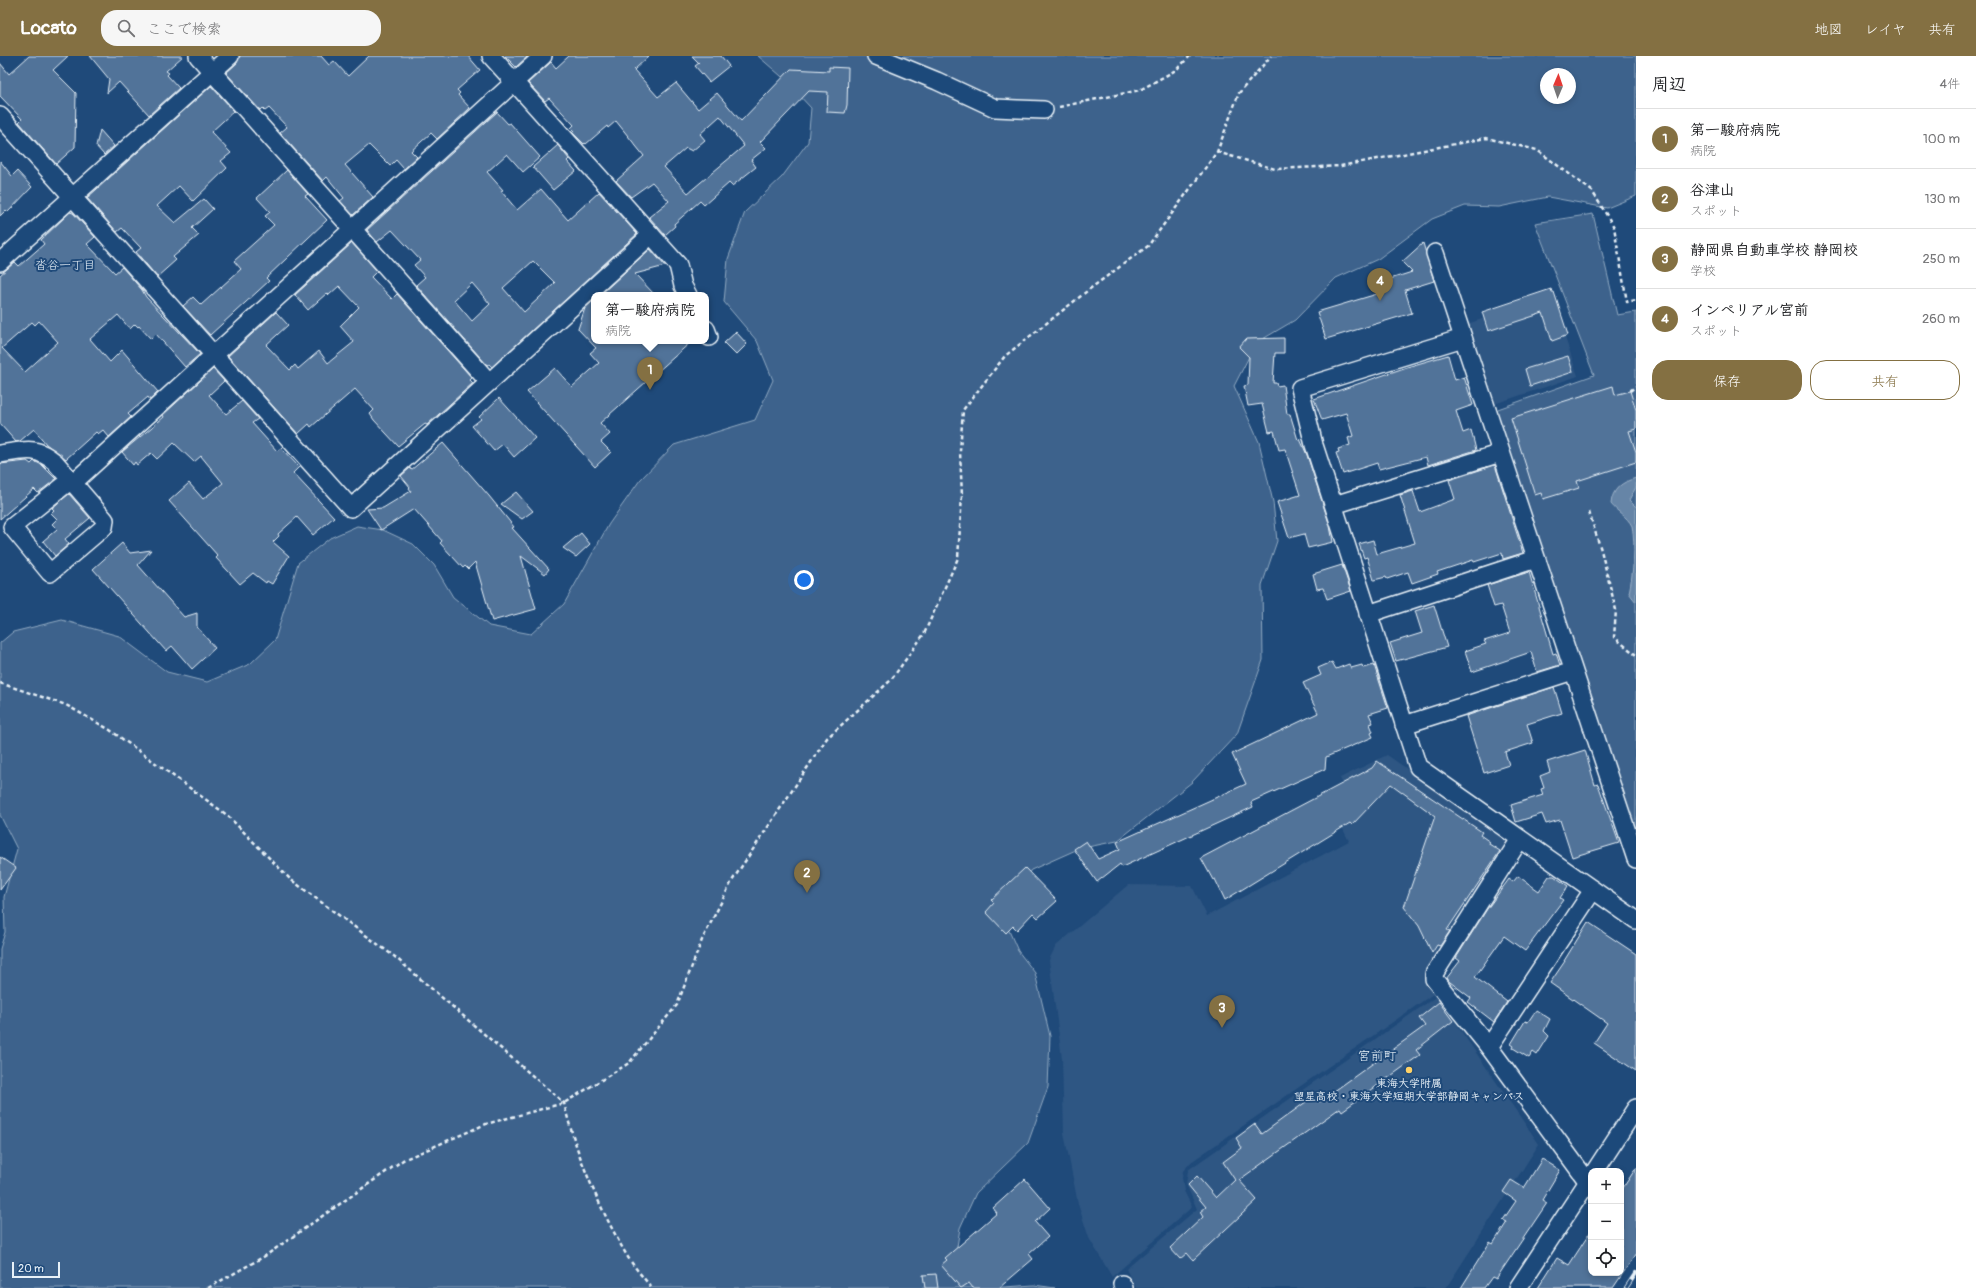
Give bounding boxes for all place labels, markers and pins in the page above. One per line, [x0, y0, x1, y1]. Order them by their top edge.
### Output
pin: 4 [1367, 268, 1393, 301]
pin: 1 [637, 357, 663, 390]
pin: 2 [794, 860, 820, 893]
pin: 3 [1209, 995, 1235, 1028]
marker: 東海大学附属 望星高校・東海大学短期大学部静岡キャンパス [1404, 1065, 1414, 1075]
place label: 東海大学附属 望星高校・東海大学短期大学部静岡キャンパス [1294, 1077, 1524, 1103]

